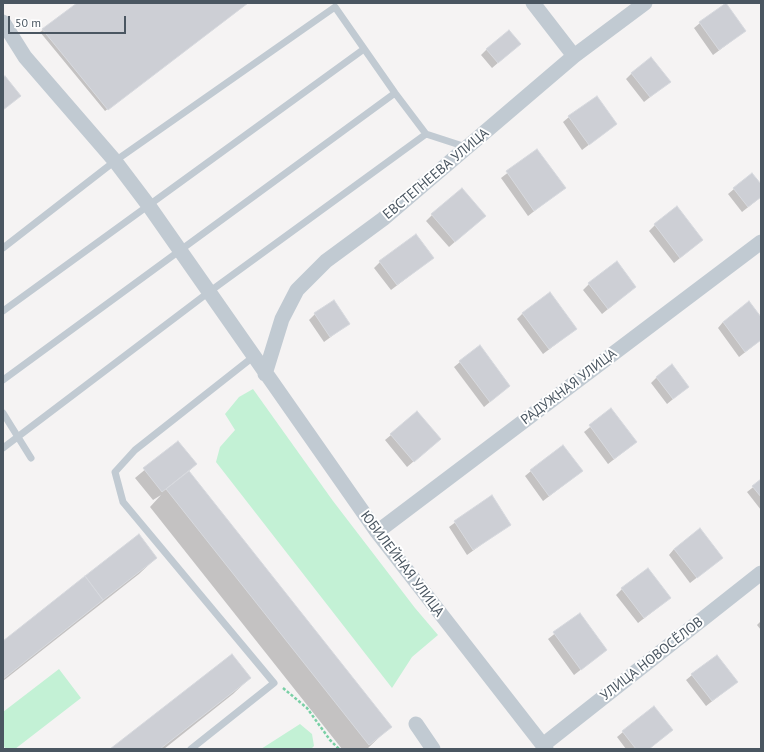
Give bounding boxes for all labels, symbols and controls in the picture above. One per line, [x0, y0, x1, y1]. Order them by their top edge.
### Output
scale bar [10, 8, 128, 34]
text: 50 m [15, 15, 41, 30]
street label: ЕВСТЕГНЕЕВА УЛИЦА [380, 125, 492, 223]
street label: РАДУЖНАЯ УЛИЦА [518, 345, 620, 429]
street label: ЮБИЛЕЙНАЯ УЛИЦА [357, 508, 447, 620]
street label: УЛИЦА НОВОСЁЛОВ [597, 614, 707, 704]

